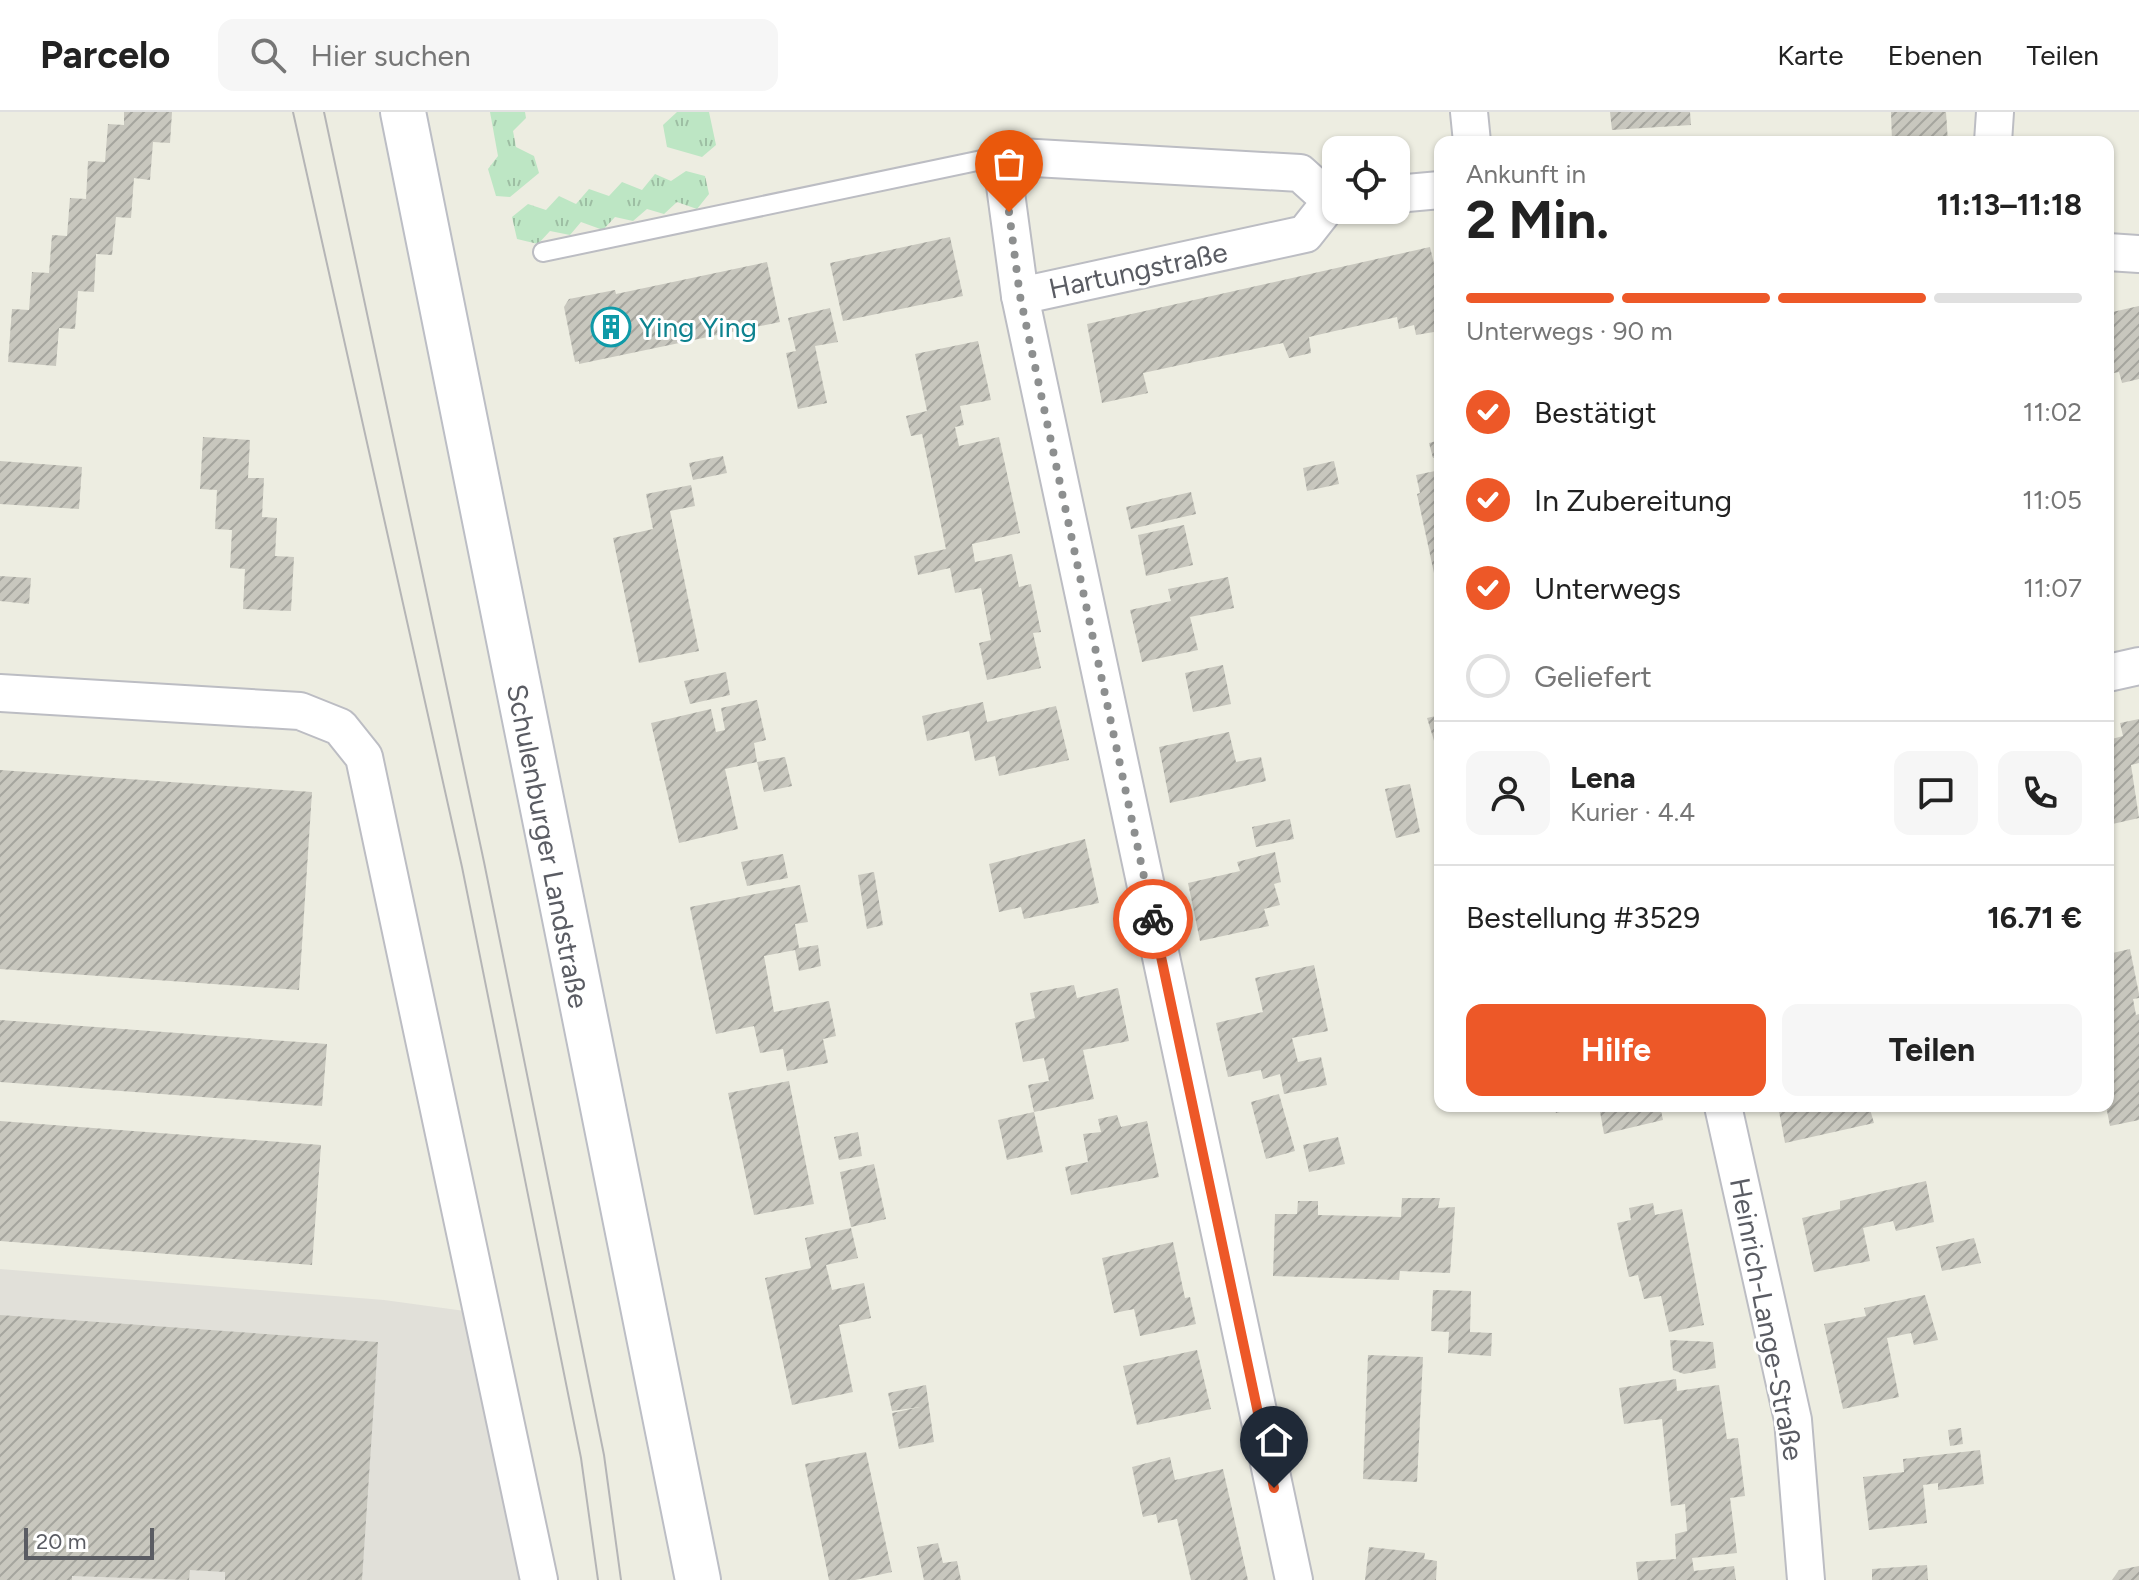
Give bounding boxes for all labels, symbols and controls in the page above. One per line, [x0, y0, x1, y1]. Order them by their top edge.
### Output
search box [218, 19, 778, 91]
text: Parcelo [40, 32, 170, 78]
icon: search [246, 33, 290, 77]
text: Hier suchen [310, 37, 471, 74]
text: Karte [1777, 38, 1844, 72]
text: Ebenen [1888, 38, 1982, 72]
text: Teilen [2026, 38, 2099, 72]
pin [975, 130, 1043, 212]
map controls [1322, 136, 1410, 224]
button: locate [1322, 136, 1410, 224]
icon: bag [987, 142, 1031, 186]
text: Ankunft in [1466, 158, 1586, 190]
text: 11:13–11:18 [1936, 186, 2082, 223]
text: 2 Min. [1466, 189, 1609, 251]
street label: Hartungstraße [1046, 235, 1230, 305]
building icon: Ying Ying [590, 306, 632, 348]
place label: Ying Ying [639, 310, 757, 344]
text: Unterwegs · 90 m [1466, 315, 1673, 347]
icon: check [1466, 390, 1510, 434]
text: Bestätigt [1534, 394, 1657, 431]
text: 11:02 [2023, 396, 2082, 428]
icon: check [1466, 478, 1510, 522]
text: In Zubereitung [1534, 482, 1732, 519]
text: 11:05 [2022, 484, 2082, 516]
icon: check [1466, 566, 1510, 610]
text: Unterwegs [1534, 570, 1681, 607]
text: 11:07 [2023, 572, 2082, 604]
text: Geliefert [1534, 658, 1652, 695]
street label: Schulenburger Landstraße [500, 681, 596, 1011]
button: person [1466, 751, 1550, 835]
button: chat [1894, 751, 1978, 835]
button: phone [1998, 751, 2082, 835]
text: Lena [1570, 759, 1636, 796]
text: Kurier · 4.4 [1570, 796, 1695, 828]
courier [1113, 879, 1193, 959]
icon: bike [1131, 897, 1175, 941]
text: Bestellung #3529 [1466, 899, 1700, 936]
text: 16.71 € [1987, 899, 2082, 936]
button: Hilfe [1466, 1004, 1766, 1096]
button: Teilen [1782, 1004, 2082, 1096]
street label: Heinrich-Lange-Straße [1723, 1175, 1811, 1463]
pin [1240, 1406, 1308, 1488]
icon: home [1252, 1418, 1296, 1462]
scale bar [24, 1524, 154, 1560]
text: 20 m [36, 1528, 87, 1555]

